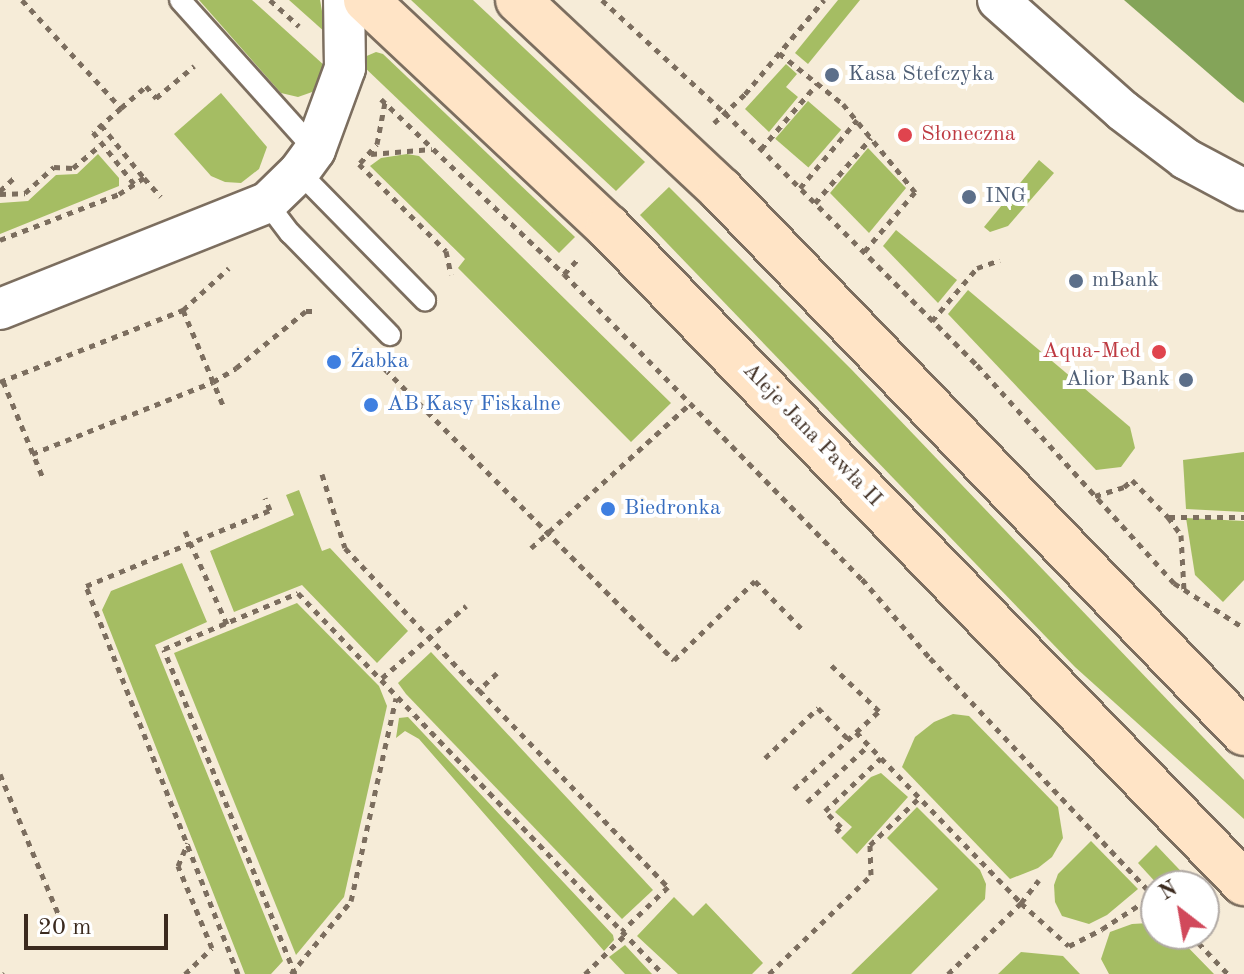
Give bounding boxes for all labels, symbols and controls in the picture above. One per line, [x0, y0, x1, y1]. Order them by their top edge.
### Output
place label: Kasa Stefczyka [848, 62, 994, 88]
marker: Kasa Stefczyka [823, 66, 841, 84]
place label: Słoneczna [921, 122, 1016, 148]
marker: Słoneczna [896, 126, 914, 144]
place label: ING [985, 184, 1026, 210]
marker: ING [960, 188, 978, 206]
place label: mBank [1092, 268, 1159, 294]
marker: mBank [1067, 272, 1085, 290]
place label: Aqua-Med [1042, 339, 1141, 365]
marker: Aqua-Med [1148, 341, 1170, 363]
place label: Żabka [350, 349, 409, 375]
marker: Żabka [325, 353, 343, 371]
street label: Aleje Jana Pawła II [737, 358, 887, 512]
place label: Alior Bank [1066, 367, 1170, 393]
marker: Alior Bank [1177, 371, 1195, 389]
place label: AB Kasy Fiskalne [387, 392, 561, 418]
marker: AB Kasy Fiskalne [362, 396, 380, 414]
place label: Biedronka [624, 496, 721, 522]
marker: Biedronka [599, 500, 617, 518]
north arrow [1140, 870, 1220, 950]
text: N [1156, 877, 1182, 905]
scale bar [28, 898, 172, 948]
text: 20 m [38, 916, 92, 940]

